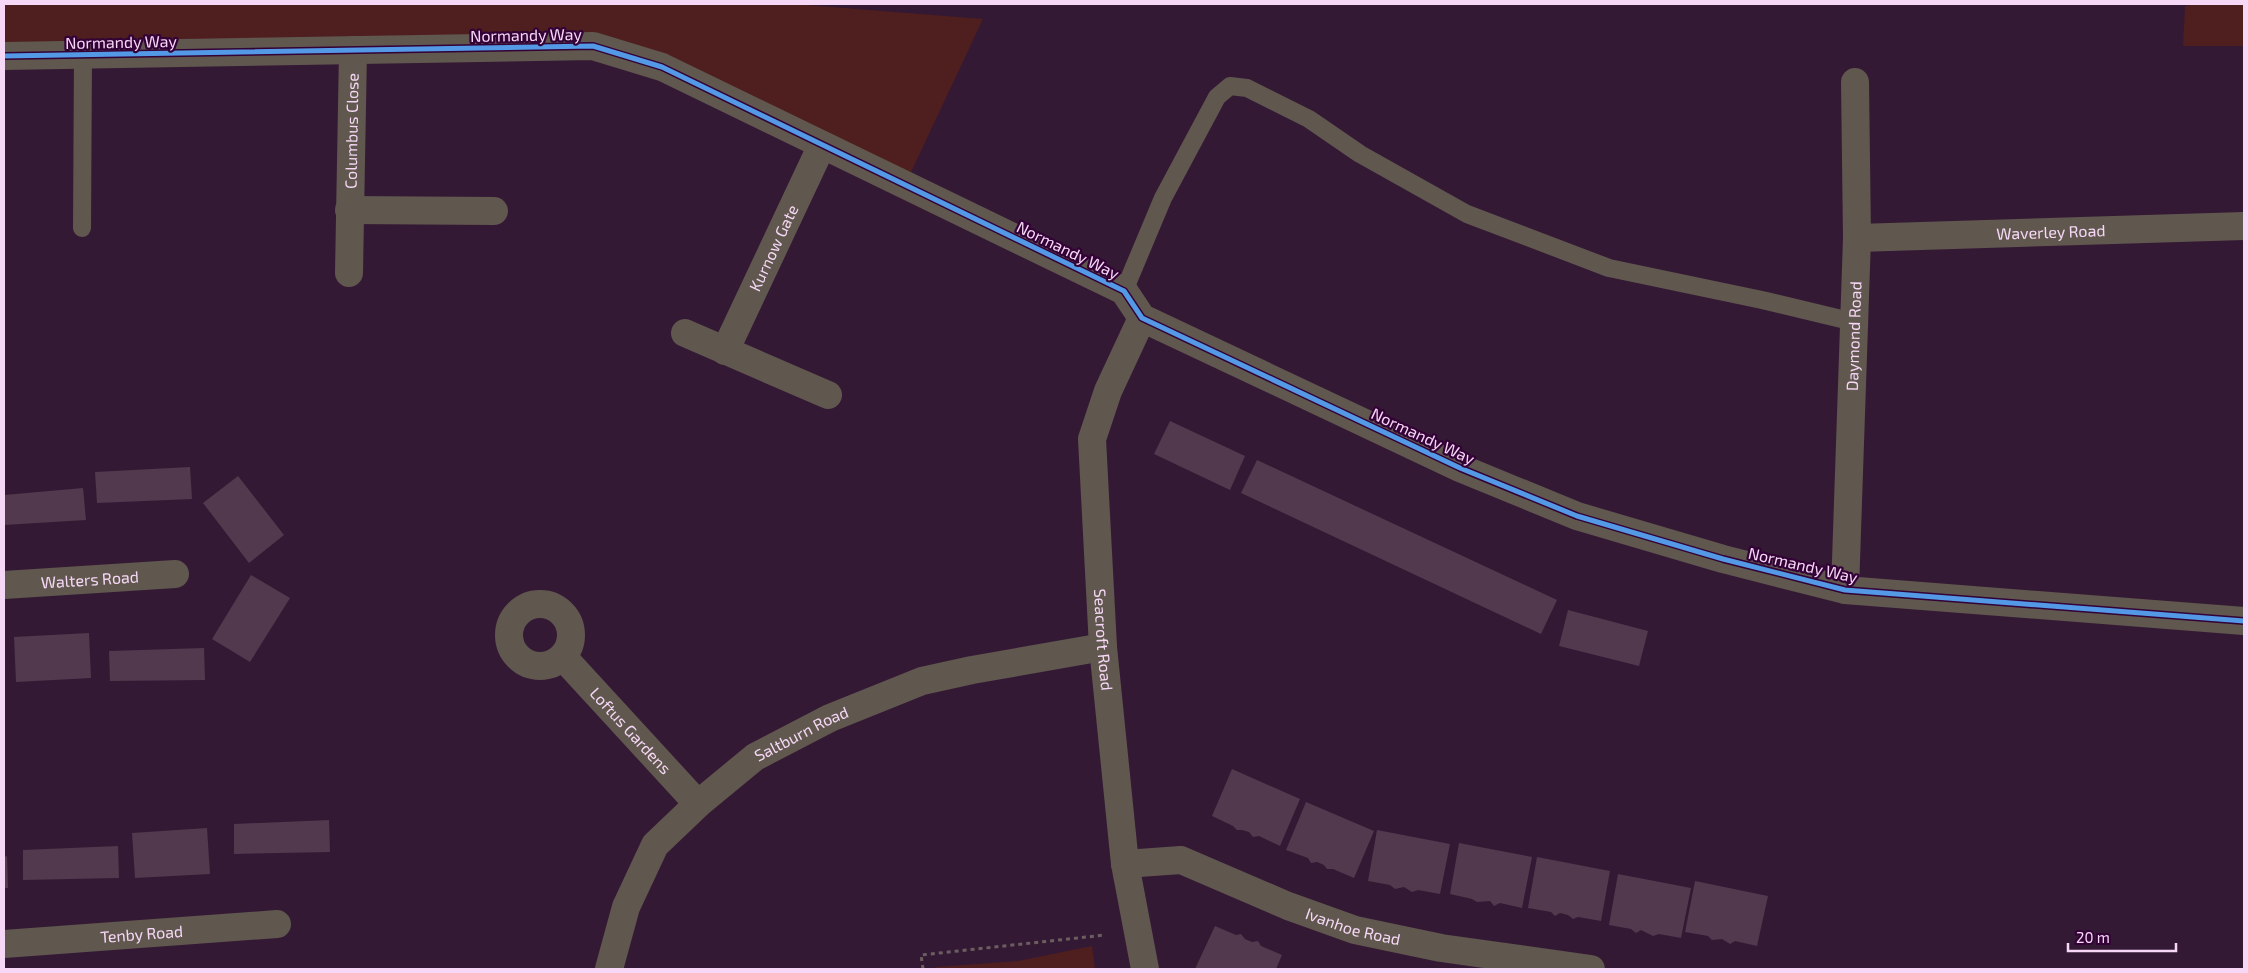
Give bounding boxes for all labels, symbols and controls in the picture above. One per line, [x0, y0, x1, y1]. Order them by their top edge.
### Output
street label: Normandy Way [470, 24, 583, 45]
street label: Normandy Way [65, 31, 178, 52]
street label: Columbus Close [341, 73, 362, 189]
street label: Kurnow Gate [745, 201, 802, 294]
street label: Normandy Way [1014, 217, 1123, 283]
street label: Waverley Road [1996, 220, 2106, 243]
street label: Daymond Road [1842, 281, 1865, 391]
street label: Normandy Way [1369, 403, 1478, 468]
street label: Normandy Way [1747, 543, 1860, 586]
street label: Walters Road [40, 566, 139, 592]
street label: Seacroft Road [1091, 588, 1117, 691]
street label: Loftus Gardens [587, 683, 675, 777]
street label: Saltburn Road [751, 702, 851, 765]
street label: Ivanhoe Road [1303, 903, 1402, 948]
scale bar [2068, 920, 2176, 952]
street label: Tenby Road [99, 921, 184, 946]
text: 20 m [2076, 928, 2110, 946]

